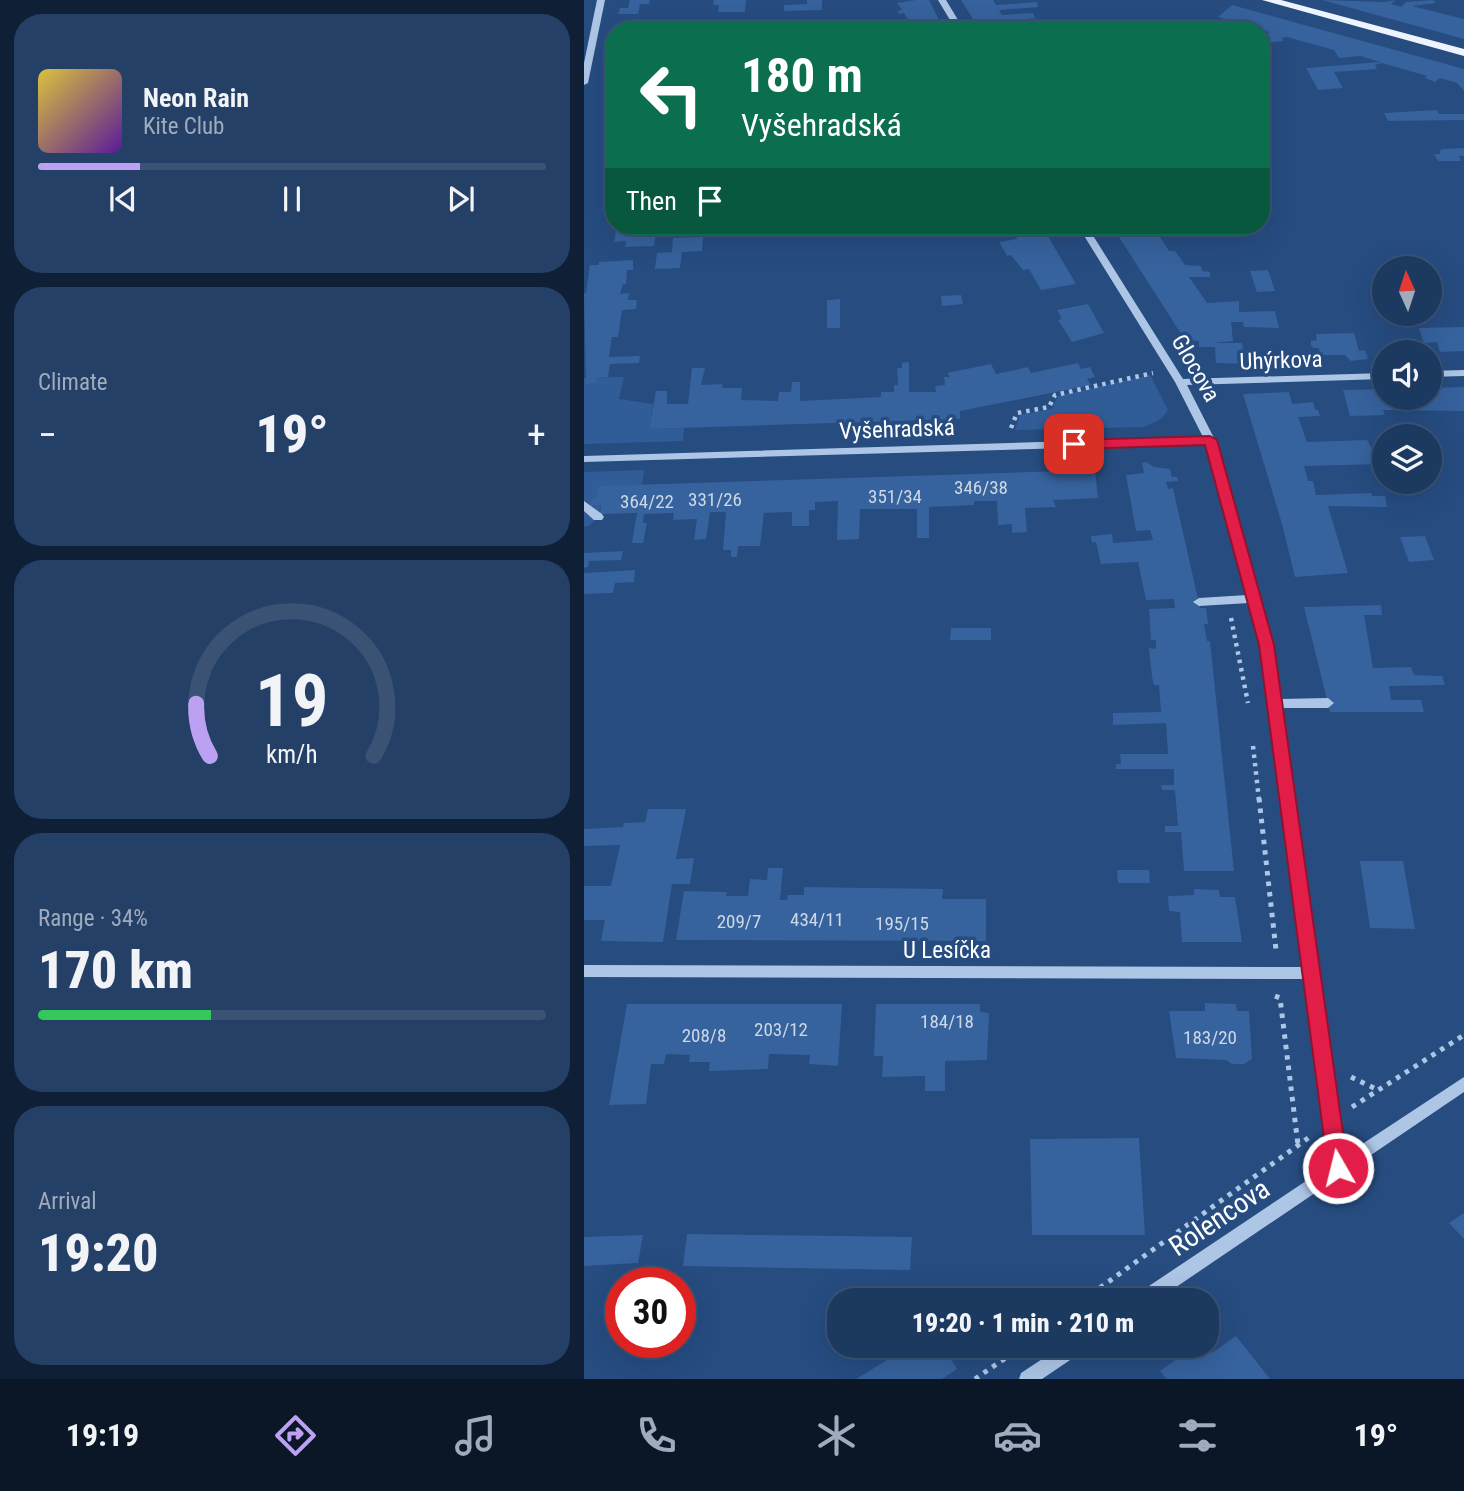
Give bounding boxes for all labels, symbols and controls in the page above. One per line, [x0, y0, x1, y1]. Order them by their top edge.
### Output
text: 180 m [741, 47, 863, 104]
icon: left [626, 49, 717, 140]
text: Neon Rain [143, 83, 249, 113]
text: Vyšehradská [741, 106, 902, 144]
text: Kite Club [143, 113, 224, 140]
icon: previous [104, 180, 142, 218]
icon: pause [273, 180, 311, 218]
icon: next [442, 180, 480, 218]
icon: arrive [691, 182, 729, 220]
text: Then [626, 186, 677, 216]
north arrow [1372, 256, 1442, 326]
map controls [1372, 256, 1442, 494]
street label: Glocova [1166, 330, 1226, 407]
button: sound [1372, 340, 1442, 410]
street label: Uhýrkova [1239, 346, 1323, 375]
text: Climate [38, 369, 108, 396]
text: 19° [255, 404, 329, 465]
text: − [38, 413, 57, 457]
text: + [527, 413, 546, 457]
street label: Vyšehradská [839, 414, 955, 445]
pin [1044, 414, 1104, 474]
button: layers [1372, 424, 1442, 494]
icon: arrive [1055, 425, 1093, 463]
house number: 346/38 [954, 476, 1008, 499]
house number: 351/34 [868, 485, 922, 508]
house number: 331/26 [688, 488, 742, 511]
house number: 364/22 [620, 490, 674, 513]
text: 19 [255, 658, 329, 744]
text: km/h [266, 739, 318, 768]
text: Range · 34% [38, 905, 148, 932]
house number: 434/11 [790, 908, 844, 931]
house number: 209/7 [717, 910, 761, 933]
house number: 195/15 [875, 912, 929, 935]
street label: U Lesíčka [903, 937, 991, 964]
text: 170 km [38, 940, 193, 1001]
house number: 184/18 [920, 1010, 974, 1033]
house number: 203/12 [754, 1018, 808, 1041]
house number: 208/8 [682, 1024, 726, 1047]
house number: 183/20 [1183, 1026, 1237, 1049]
position arrow [1301, 1131, 1375, 1205]
street label: Rolencova [1163, 1172, 1276, 1263]
text: Arrival [38, 1188, 97, 1215]
text: 19:20 [38, 1223, 158, 1284]
speed limit sign: 30 [605, 1267, 696, 1358]
text: 19:20 · 1 min · 210 m [912, 1308, 1134, 1338]
icon: directions [271, 1411, 320, 1460]
icon: music [451, 1411, 500, 1460]
icon: phone [632, 1411, 681, 1460]
icon: climate [812, 1411, 861, 1460]
icon: car [993, 1411, 1042, 1460]
icon: filters [1173, 1411, 1222, 1460]
text: 19:19 [66, 1416, 139, 1454]
text: 19° [1353, 1416, 1398, 1454]

